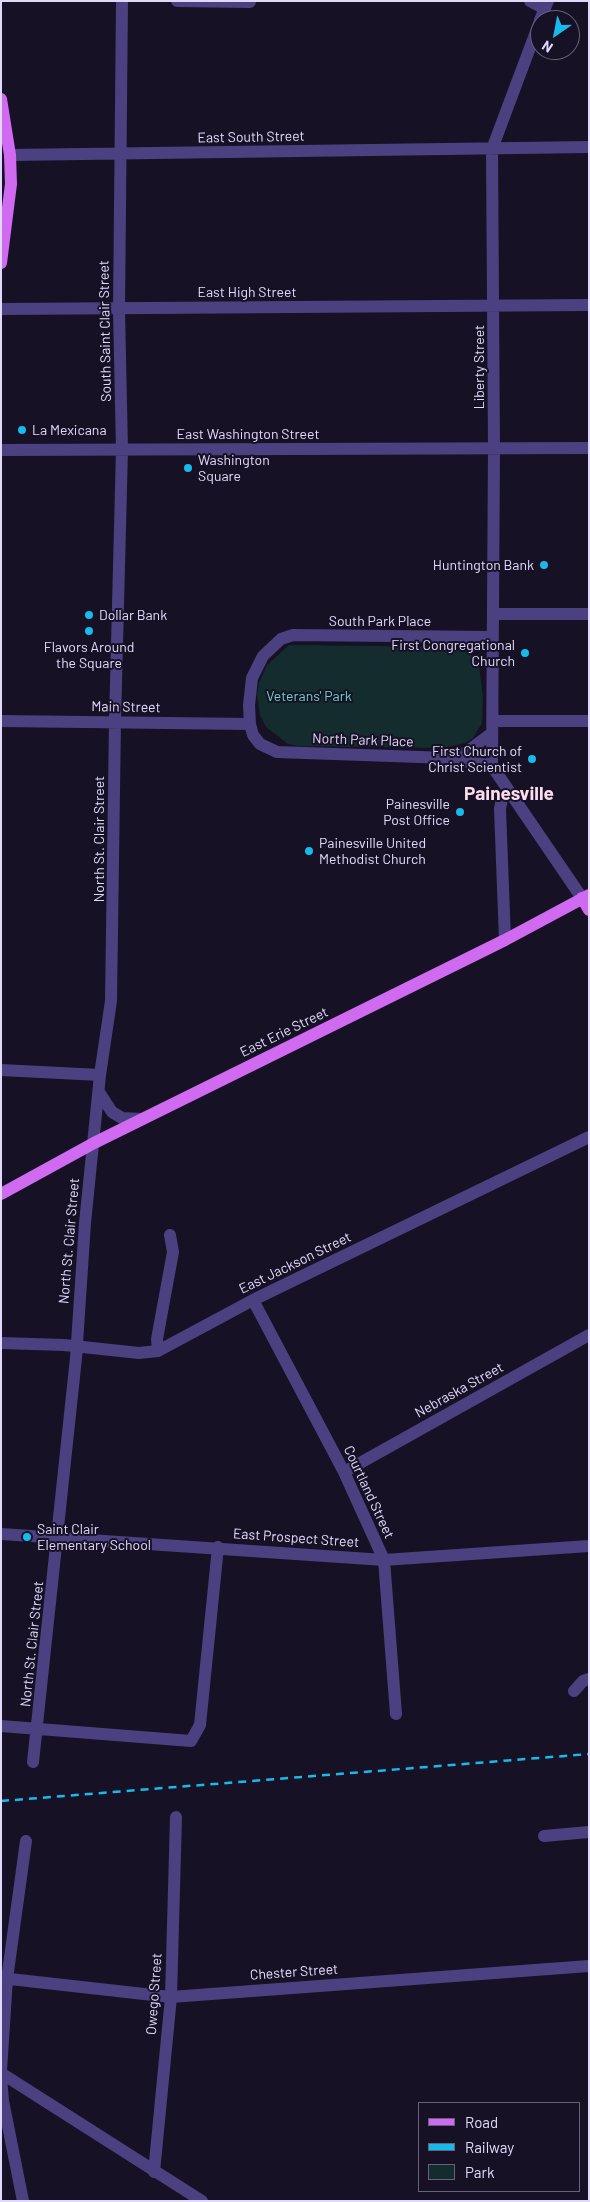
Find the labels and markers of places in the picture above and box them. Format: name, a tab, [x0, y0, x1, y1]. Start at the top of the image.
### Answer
place label: La Mexicana	[32, 422, 107, 438]
marker: La Mexicana	[16, 424, 28, 436]
place label: Washington Square	[198, 452, 270, 484]
marker: Washington Square	[182, 462, 194, 474]
place label: Huntington Bank	[433, 557, 534, 573]
marker: Huntington Bank	[538, 559, 550, 571]
place label: Dollar Bank	[99, 607, 167, 623]
marker: Dollar Bank	[83, 609, 95, 621]
marker: Flavors Around the Square	[83, 625, 95, 637]
place label: First Congregational Church	[391, 637, 515, 670]
place label: Flavors Around the Square	[44, 639, 134, 672]
marker: First Congregational Church	[519, 647, 531, 659]
place label: First Church of Christ Scientist	[428, 743, 522, 776]
marker: First Church of Christ Scientist	[526, 753, 538, 765]
place label: Painesville Post Office	[383, 796, 450, 829]
marker: Painesville Post Office	[454, 806, 466, 818]
place label: Painesville United Methodist Church	[319, 835, 426, 868]
marker: Painesville United Methodist Church	[303, 845, 315, 857]
place label: Saint Clair Elementary School	[37, 1521, 151, 1554]
marker: Saint Clair Elementary School	[21, 1531, 33, 1543]

